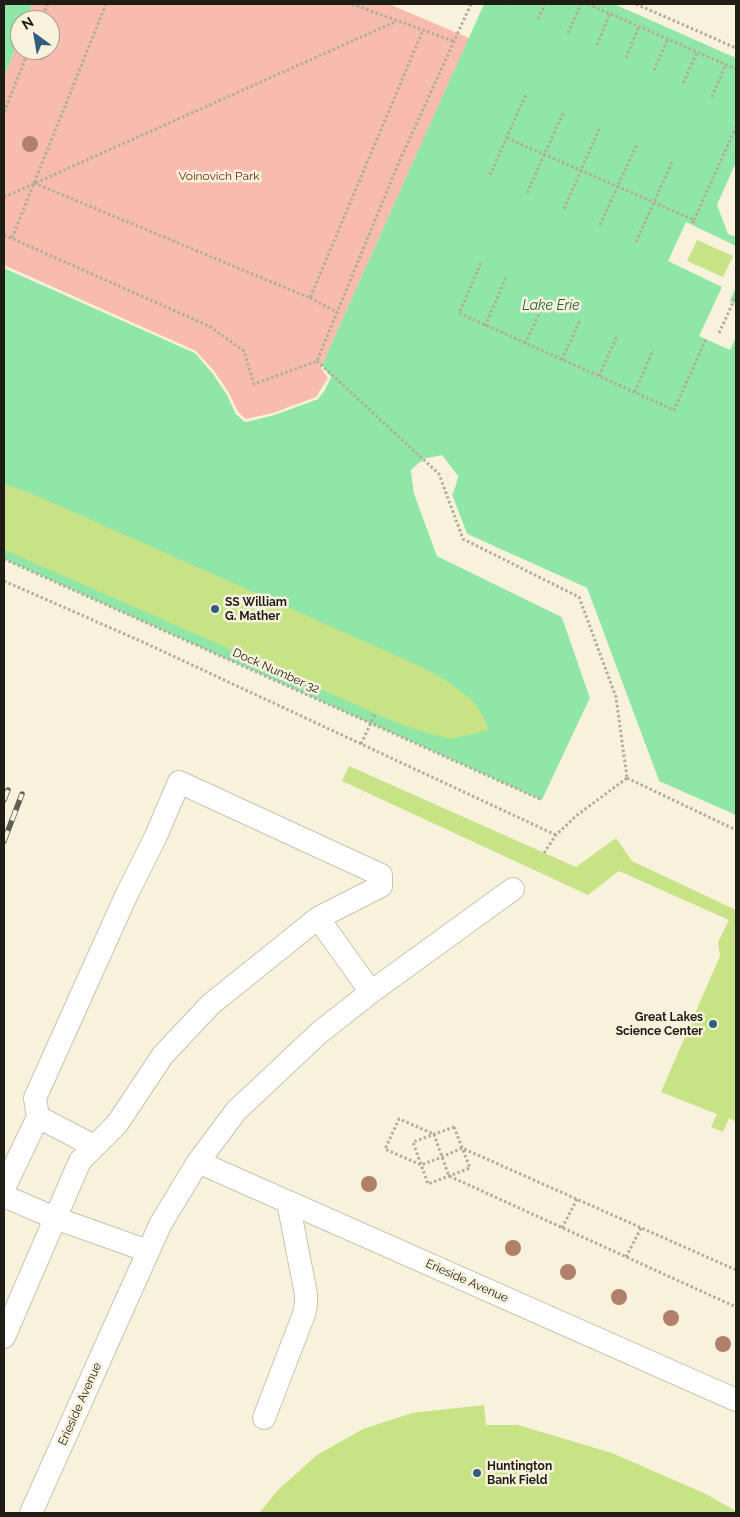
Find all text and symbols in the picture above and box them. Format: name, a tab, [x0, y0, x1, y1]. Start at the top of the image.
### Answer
north arrow	[10, 10, 60, 60]
text: N	[19, 14, 36, 33]
park label: Voinovich Park	[178, 169, 260, 183]
water label: Lake Erie	[522, 298, 580, 314]
place label: SS William G. Mather	[225, 595, 287, 623]
marker: SS William G. Mather	[209, 603, 221, 615]
street label: Dock Number 32	[230, 645, 322, 697]
place label: Great Lakes Science Center	[616, 1010, 703, 1038]
marker: Great Lakes Science Center	[707, 1018, 719, 1030]
street label: Erieside Avenue	[423, 1256, 511, 1306]
street label: Erieside Avenue	[55, 1360, 105, 1448]
place label: Huntington Bank Field	[487, 1459, 552, 1487]
marker: Huntington Bank Field	[471, 1467, 483, 1479]

